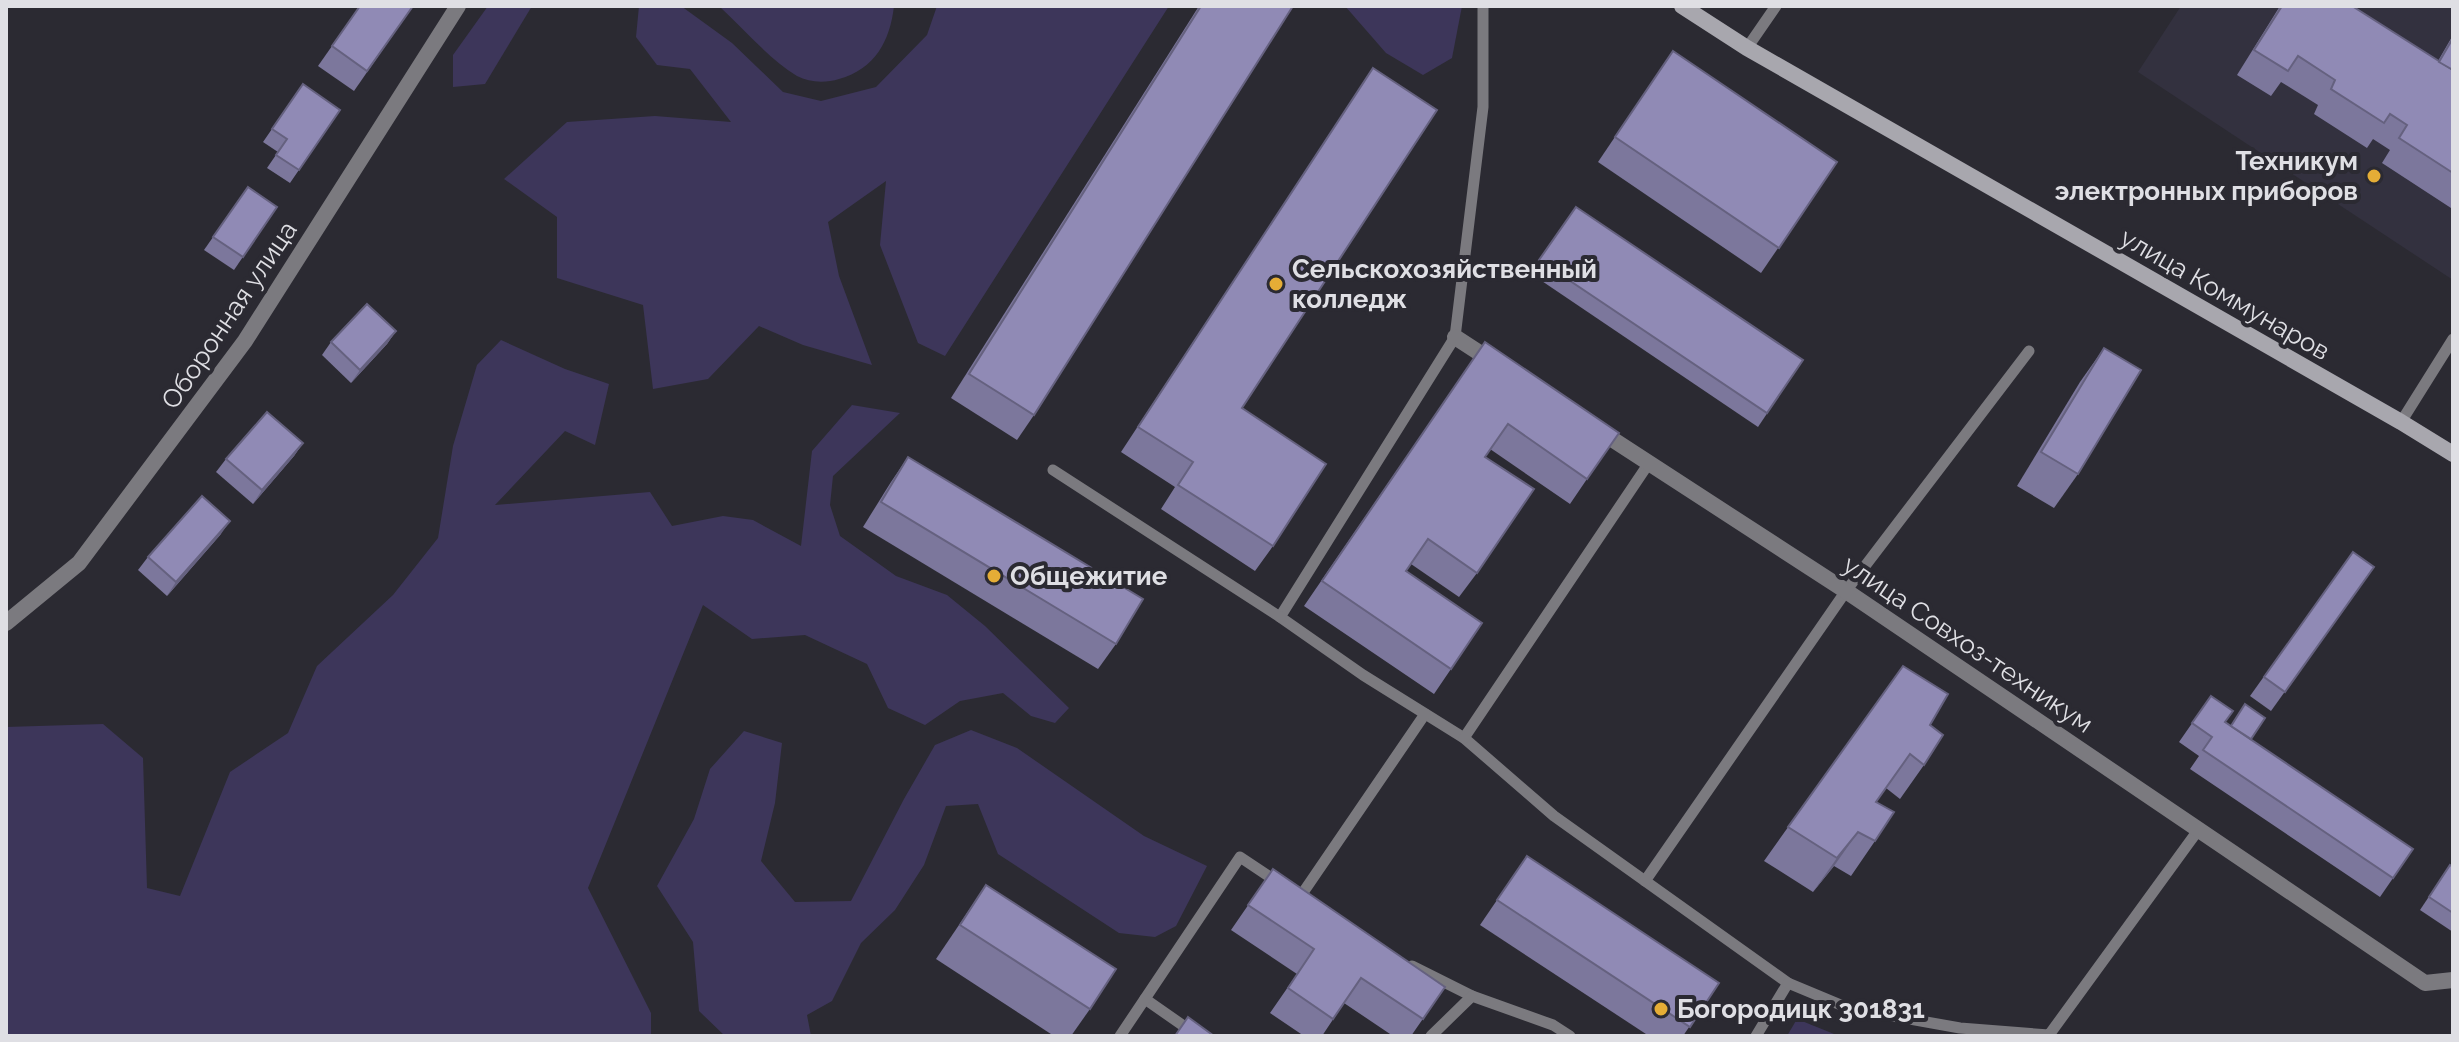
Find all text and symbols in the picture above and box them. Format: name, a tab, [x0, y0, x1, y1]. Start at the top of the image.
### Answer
place label: Техникум электронных приборов	[2054, 146, 2358, 206]
marker: Техникум электронных приборов	[2365, 167, 2383, 185]
street label: Оборонная улица	[155, 216, 303, 414]
street label: улица Коммунаров	[2115, 222, 2335, 366]
place label: Сельскохозяйственный колледж	[1292, 254, 1597, 314]
marker: Сельскохозяйственный колледж	[1267, 275, 1285, 293]
street label: улица Совхоз-техникум	[1837, 549, 2099, 739]
place label: Общежитие	[1010, 561, 1168, 591]
marker: Общежитие	[985, 567, 1003, 585]
place label: Богородицк 301831	[1677, 994, 1925, 1024]
marker: Богородицк 301831	[1652, 1000, 1670, 1018]

